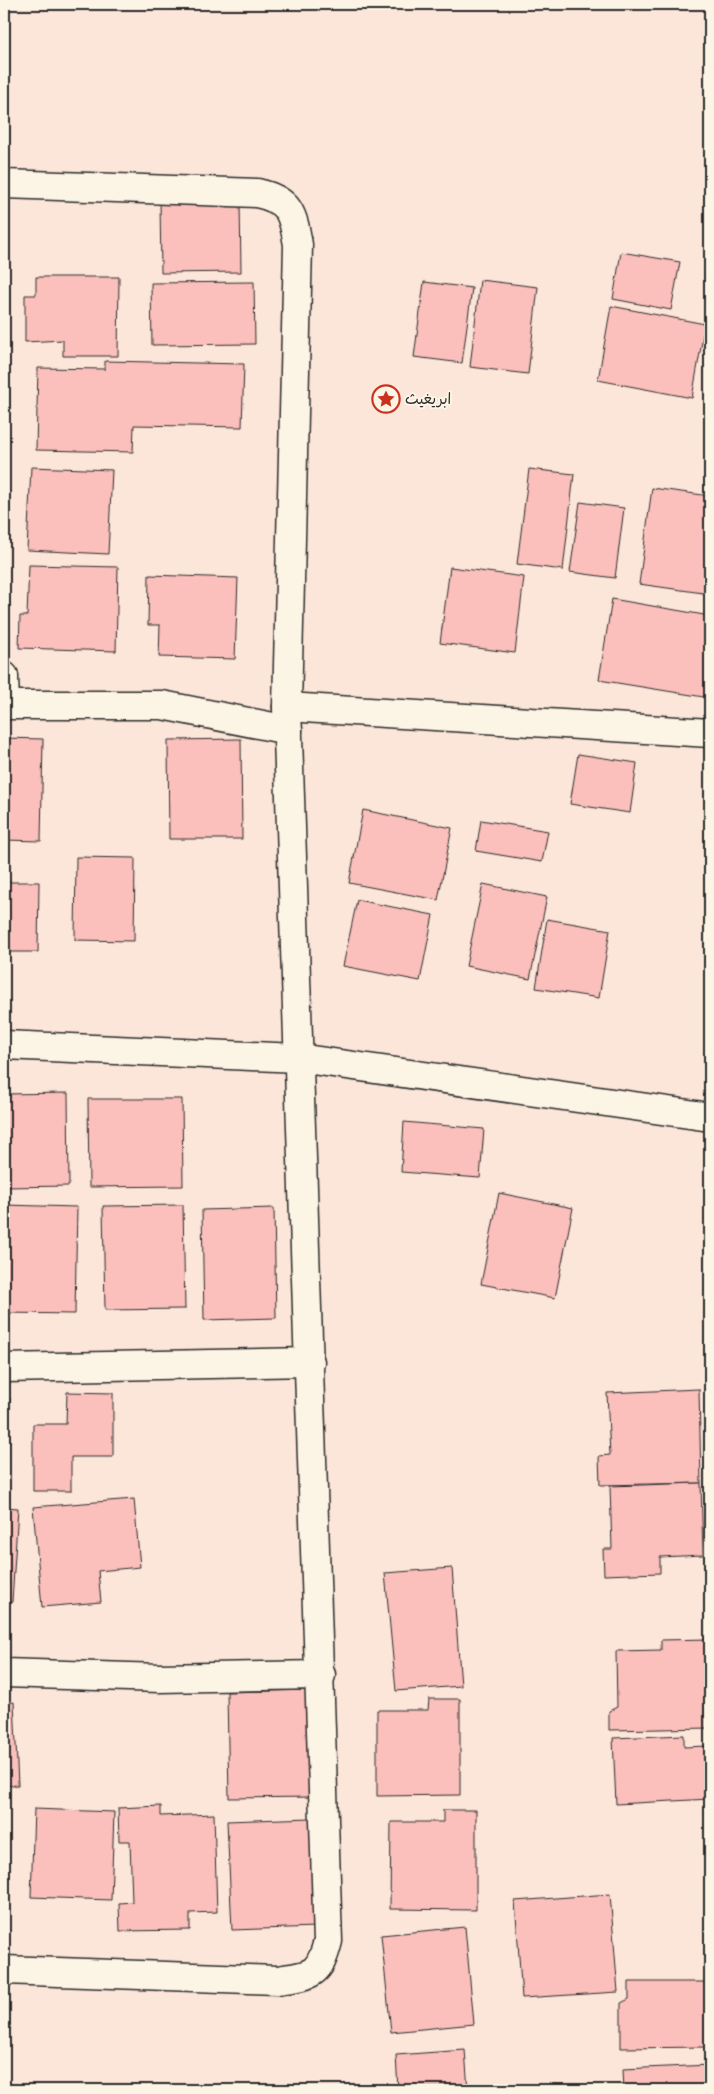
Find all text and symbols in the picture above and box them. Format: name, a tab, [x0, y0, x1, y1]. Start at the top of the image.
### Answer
place icon: ابريغيث	[371, 384, 401, 414]
place label: ابريغيث	[405, 388, 451, 409]

